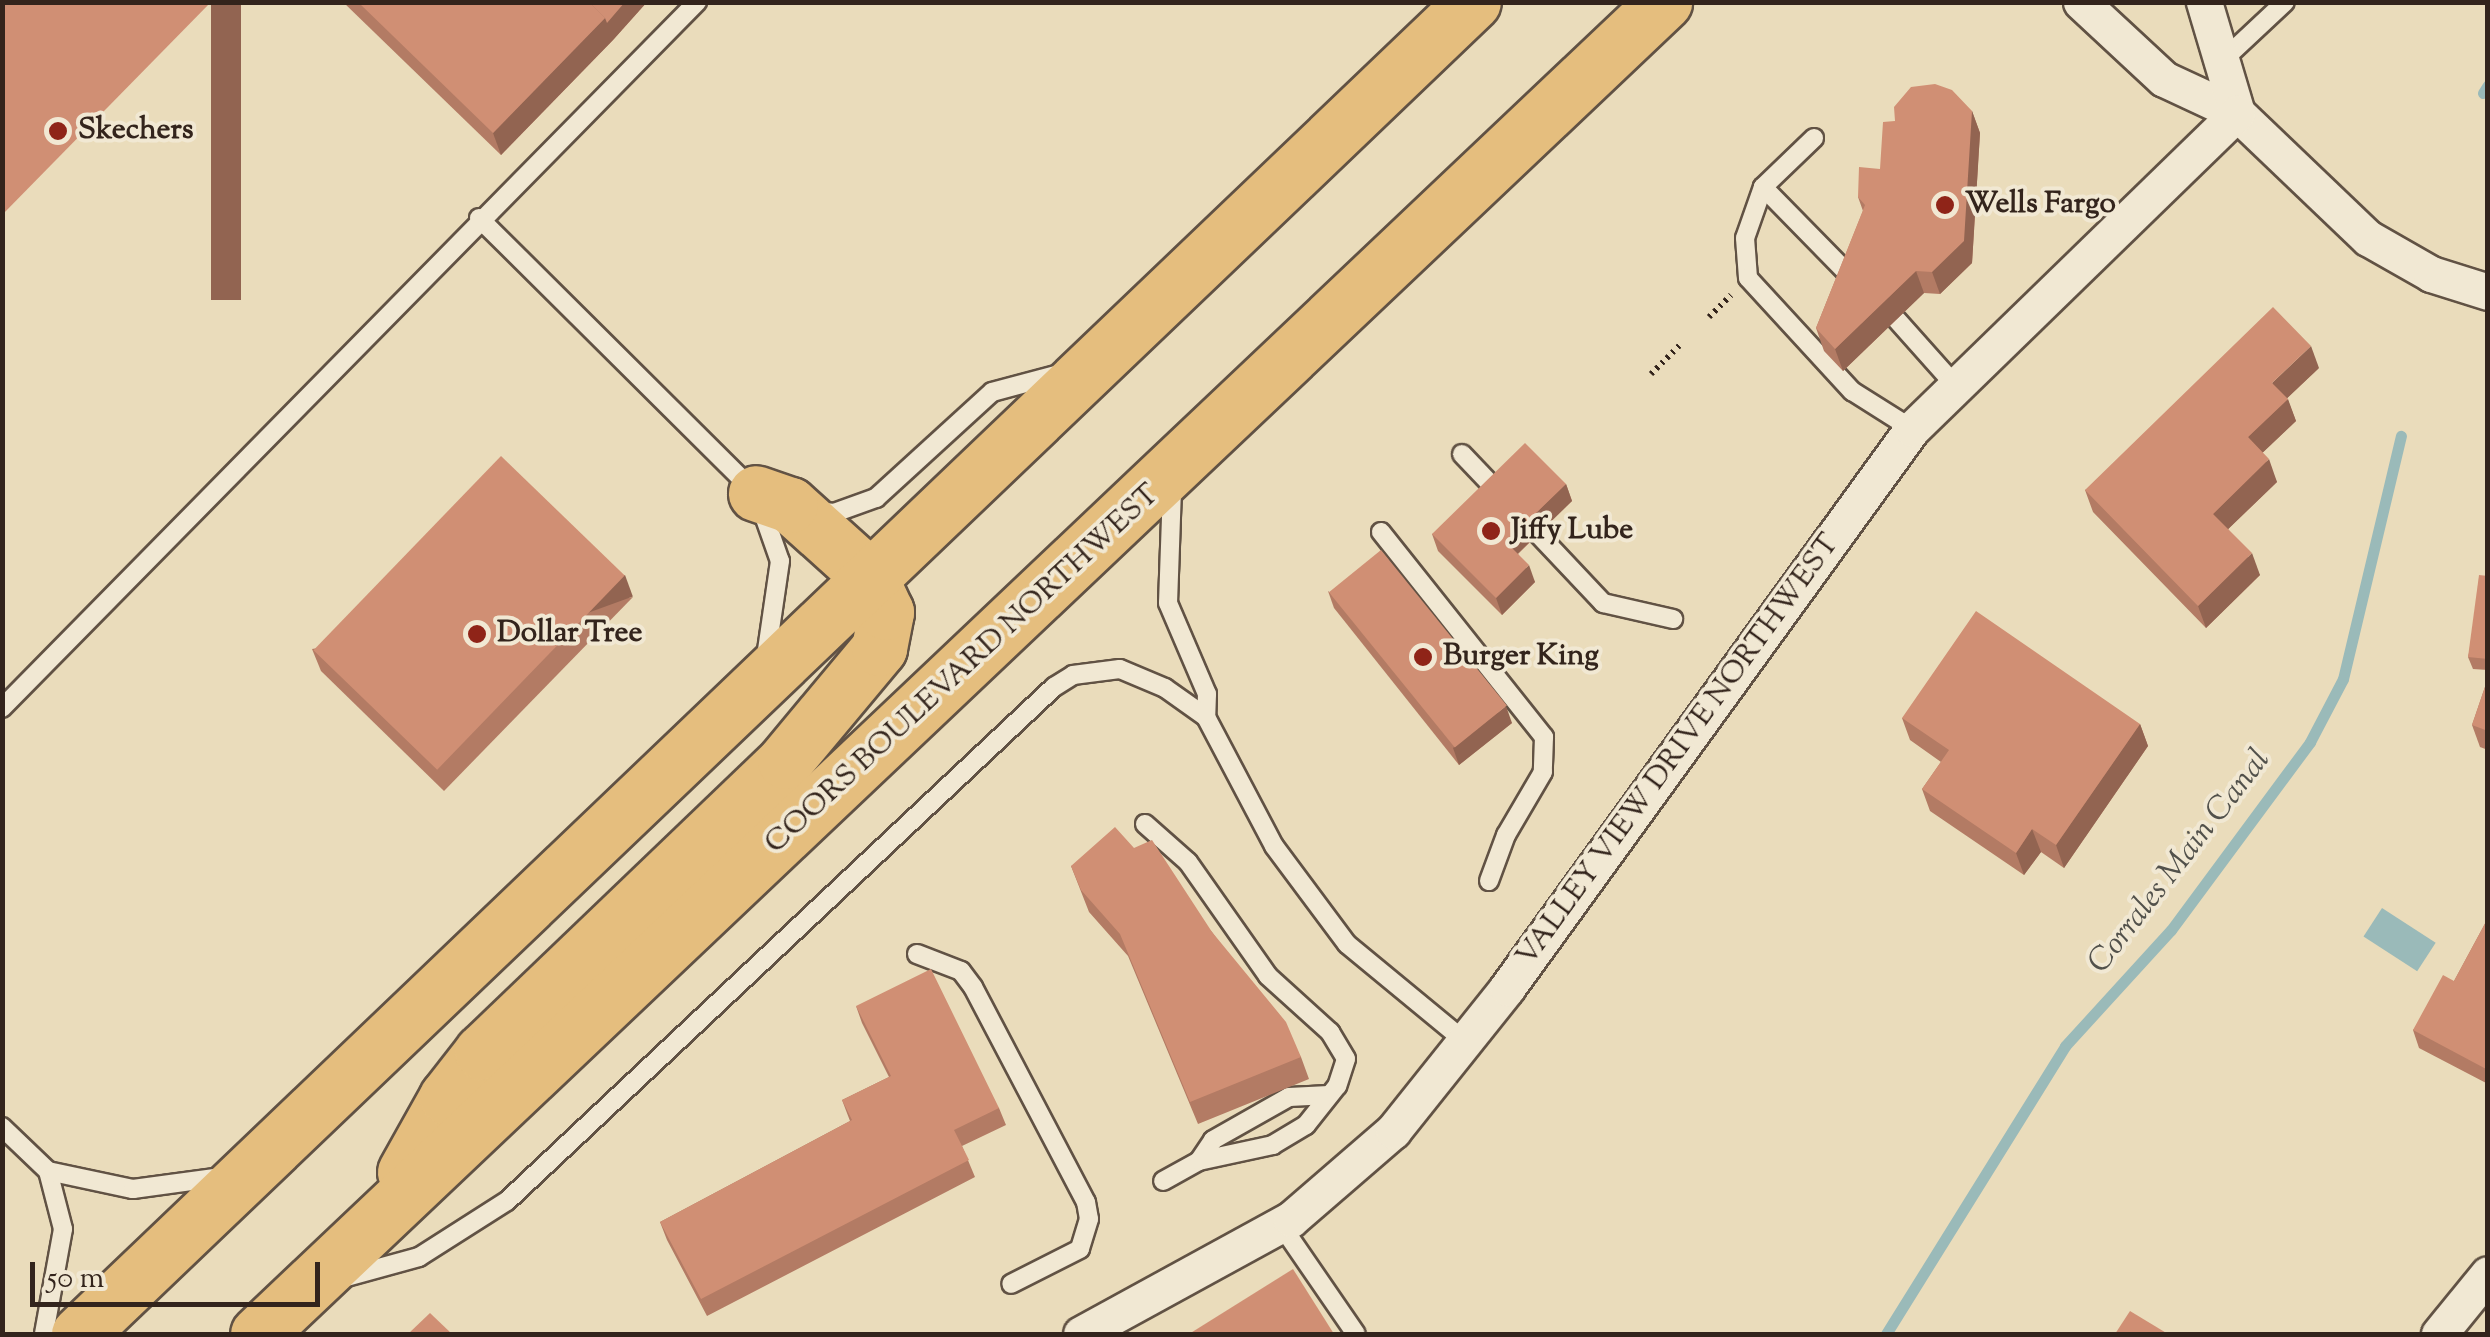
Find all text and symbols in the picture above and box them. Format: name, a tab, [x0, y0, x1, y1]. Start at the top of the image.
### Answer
place label: Skechers	[78, 113, 194, 149]
marker: Skechers	[47, 120, 69, 142]
place label: Wells Fargo	[1965, 187, 2116, 223]
marker: Wells Fargo	[1934, 194, 1956, 216]
street label: COORS BOULEVARD NORTHWEST	[759, 478, 1167, 862]
place label: Jiffy Lube	[1511, 513, 1633, 549]
marker: Jiffy Lube	[1480, 520, 1502, 542]
street label: VALLEY VIEW DRIVE NORTHWEST	[1510, 528, 1848, 974]
place label: Dollar Tree	[497, 616, 642, 652]
marker: Dollar Tree	[466, 623, 488, 645]
place label: Burger King	[1443, 639, 1599, 675]
marker: Burger King	[1412, 646, 1434, 668]
water label: Corrales Main Canal	[2081, 742, 2279, 982]
scale bar	[35, 1242, 325, 1304]
text: 50 m	[47, 1258, 104, 1301]

